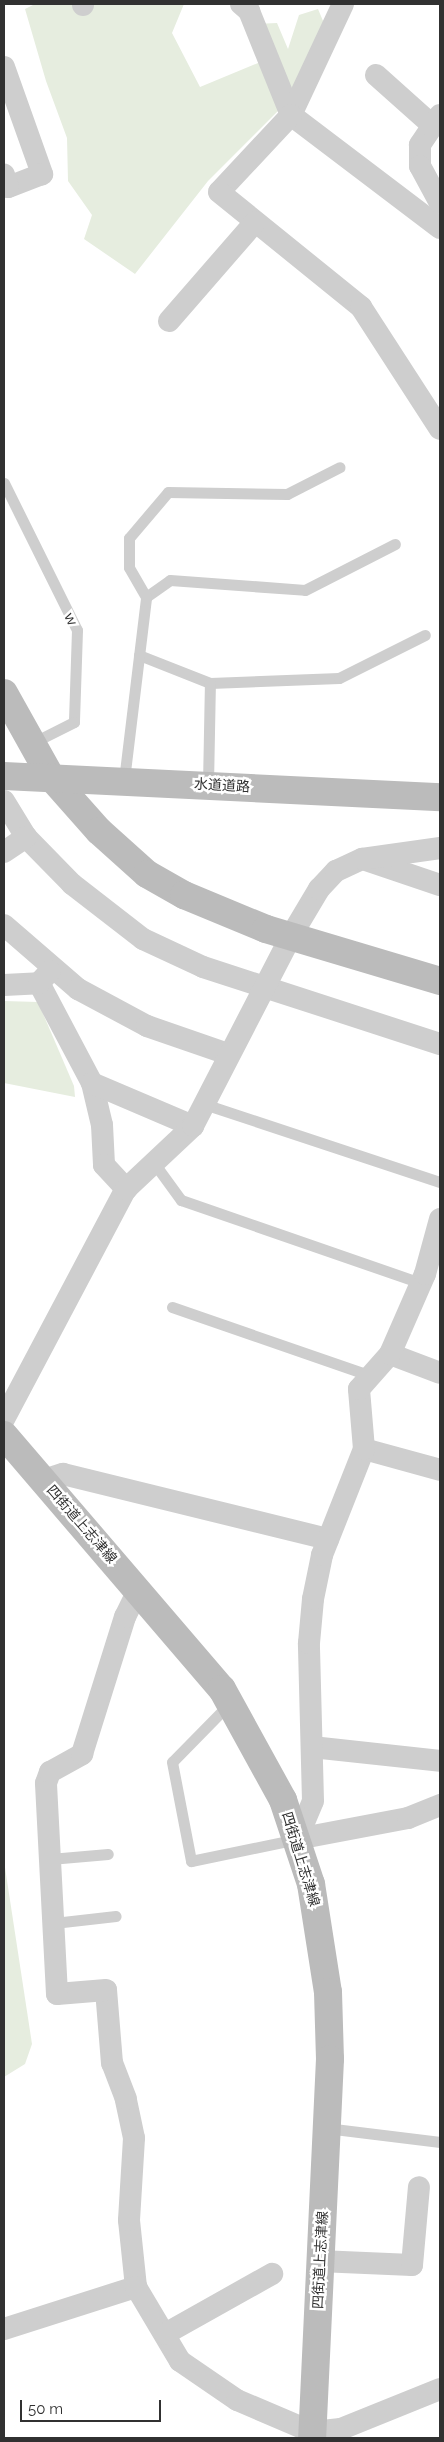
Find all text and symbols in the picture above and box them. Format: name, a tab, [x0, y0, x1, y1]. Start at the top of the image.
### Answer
street label: ｗ	[60, 609, 82, 629]
street label: 水道道路	[194, 775, 250, 795]
street label: 四街道上志津線	[44, 1482, 120, 1566]
street label: 四街道上志津線	[279, 1810, 323, 1908]
street label: 四街道上志津線	[309, 2211, 331, 2309]
scale bar	[22, 2390, 164, 2422]
text: 50 m	[28, 2400, 63, 2418]

